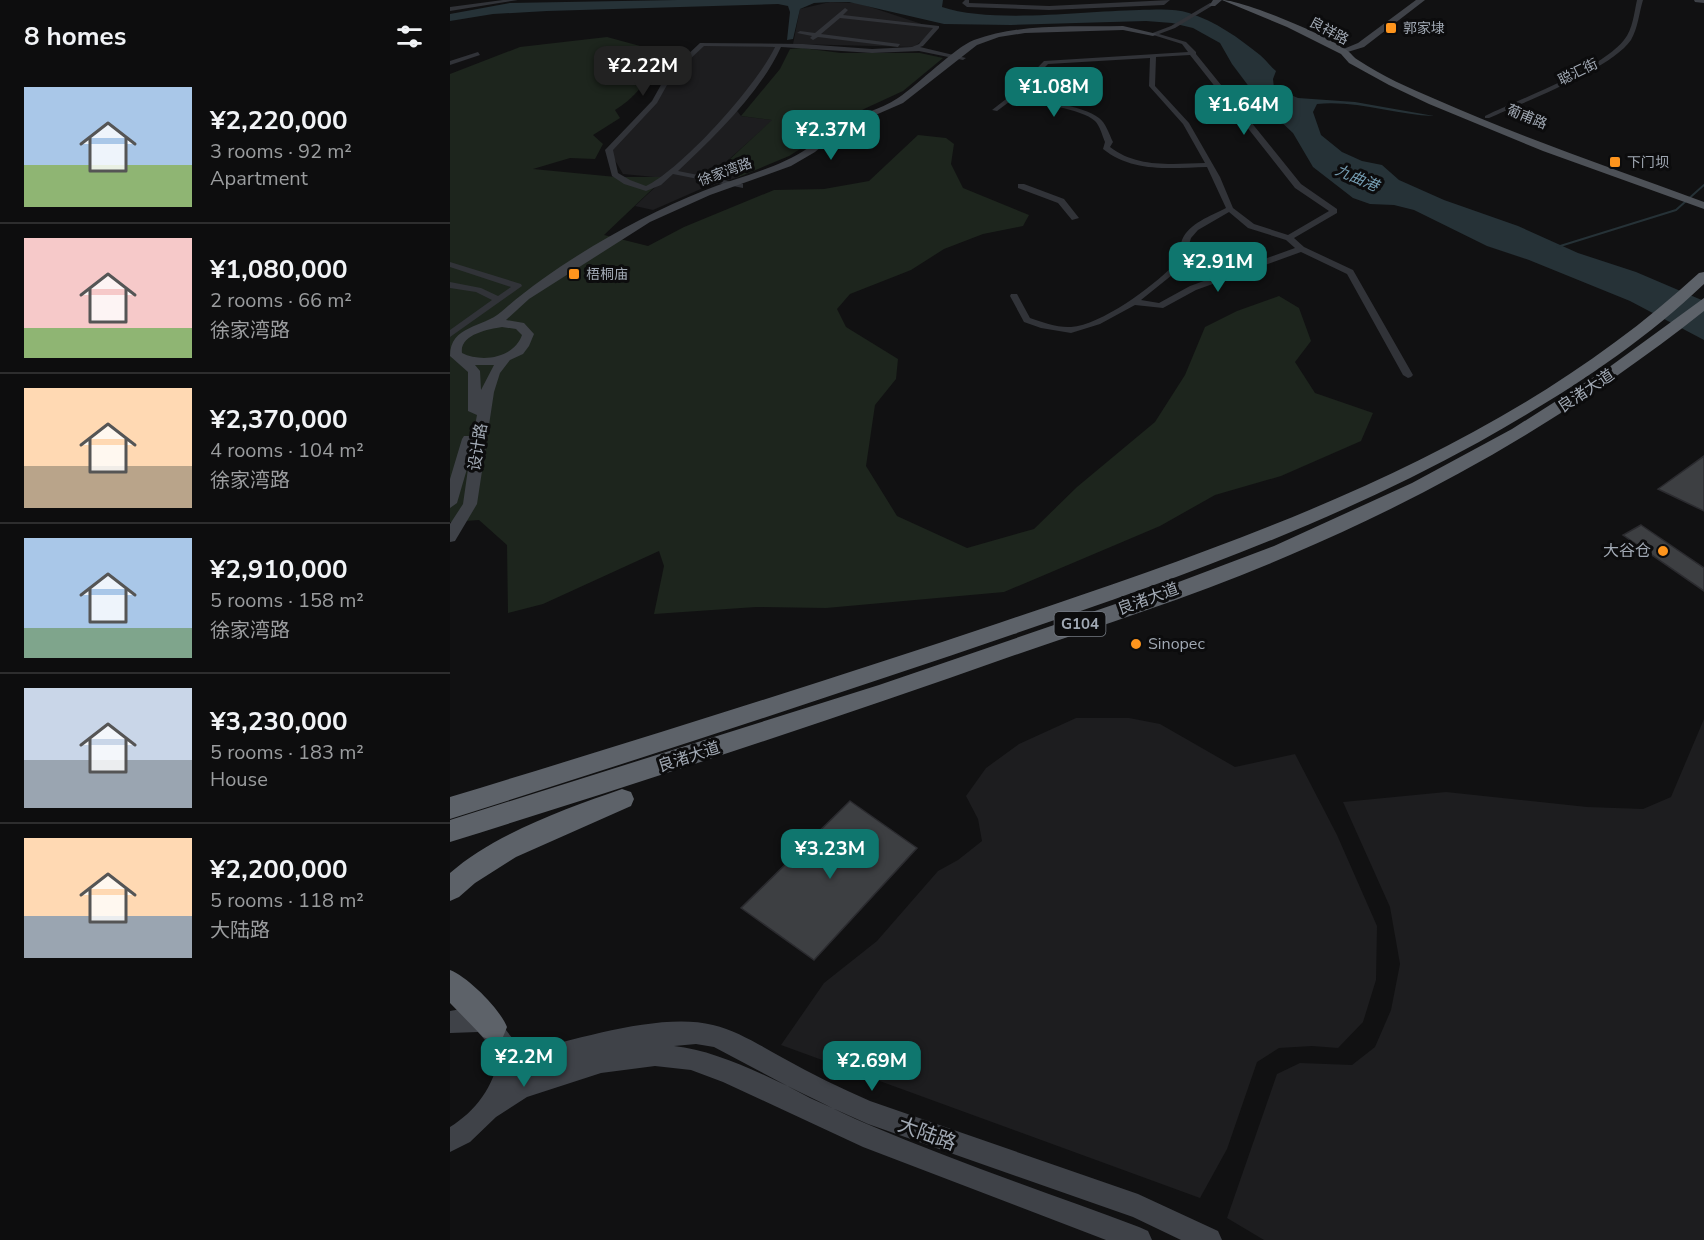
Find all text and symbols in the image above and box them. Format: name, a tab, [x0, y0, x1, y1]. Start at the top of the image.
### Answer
street label: 良祥路	[1306, 13, 1352, 49]
text: 8 homes	[24, 19, 126, 54]
place label: 郭家埭	[1403, 19, 1445, 38]
icon: filters	[393, 20, 426, 53]
marker: 郭家埭	[1384, 21, 1398, 35]
pin: ¥2.22M	[594, 46, 692, 97]
text: ¥2.22M	[608, 52, 678, 79]
street label: 聪汇街	[1555, 54, 1601, 90]
pin: ¥1.08M	[1005, 67, 1103, 118]
text: ¥1.08M	[1019, 73, 1089, 100]
pin: ¥1.64M	[1195, 85, 1293, 136]
text: ¥1.64M	[1209, 91, 1279, 118]
street label: 葡甫路	[1504, 100, 1550, 134]
text: ¥2,220,000	[210, 103, 348, 138]
pin: ¥2.37M	[782, 110, 880, 161]
icon: home	[72, 111, 144, 183]
text: ¥2.37M	[796, 116, 866, 143]
text: 3 rooms · 92 m²	[210, 138, 352, 165]
street label: 徐家湾路	[695, 153, 755, 191]
place label: 下门坝	[1627, 153, 1669, 172]
marker: 下门坝	[1608, 155, 1622, 169]
water label: 九曲港	[1332, 160, 1383, 197]
text: Apartment	[210, 165, 308, 192]
pin: ¥2.91M	[1169, 242, 1267, 293]
text: ¥2.91M	[1183, 248, 1253, 275]
text: ¥1,080,000	[210, 252, 348, 287]
icon: home	[72, 262, 144, 334]
place label: 梧桐庙	[586, 265, 628, 284]
marker: 梧桐庙	[567, 267, 581, 281]
text: 2 rooms · 66 m²	[210, 287, 352, 314]
text: 徐家湾路	[210, 317, 290, 344]
street label: 良渚大道	[1553, 364, 1619, 418]
text: ¥2,370,000	[210, 402, 348, 437]
icon: home	[72, 412, 144, 484]
street label: 设计路	[463, 422, 493, 472]
text: 4 rooms · 104 m²	[210, 437, 364, 464]
text: 徐家湾路	[210, 467, 290, 494]
place label: 大谷仓	[1603, 540, 1651, 562]
marker: 大谷仓	[1656, 544, 1670, 558]
text: ¥2,910,000	[210, 552, 348, 587]
icon: home	[72, 562, 144, 634]
street label: 良渚大道	[1114, 578, 1182, 620]
text: 5 rooms · 158 m²	[210, 587, 364, 614]
road number: G104	[1054, 612, 1106, 636]
text: 徐家湾路	[210, 617, 290, 644]
place label: Sinopec	[1148, 633, 1205, 655]
marker: Sinopec	[1129, 637, 1143, 651]
text: ¥3,230,000	[210, 704, 348, 739]
icon: home	[72, 712, 144, 784]
street label: 良渚大道	[655, 737, 723, 777]
text: 5 rooms · 183 m²	[210, 739, 364, 766]
text: House	[210, 766, 268, 793]
pin: ¥3.23M	[781, 829, 879, 880]
text: ¥3.23M	[795, 835, 865, 862]
text: ¥2,200,000	[210, 852, 348, 887]
icon: home	[72, 862, 144, 934]
text: 5 rooms · 118 m²	[210, 887, 364, 914]
text: 大陆路	[210, 917, 270, 944]
pin: ¥2.2M	[482, 1037, 566, 1088]
pin: ¥2.69M	[823, 1041, 921, 1092]
text: ¥2.2M	[495, 1043, 553, 1070]
text: ¥2.69M	[837, 1047, 907, 1074]
street label: 大陆路	[894, 1111, 960, 1157]

